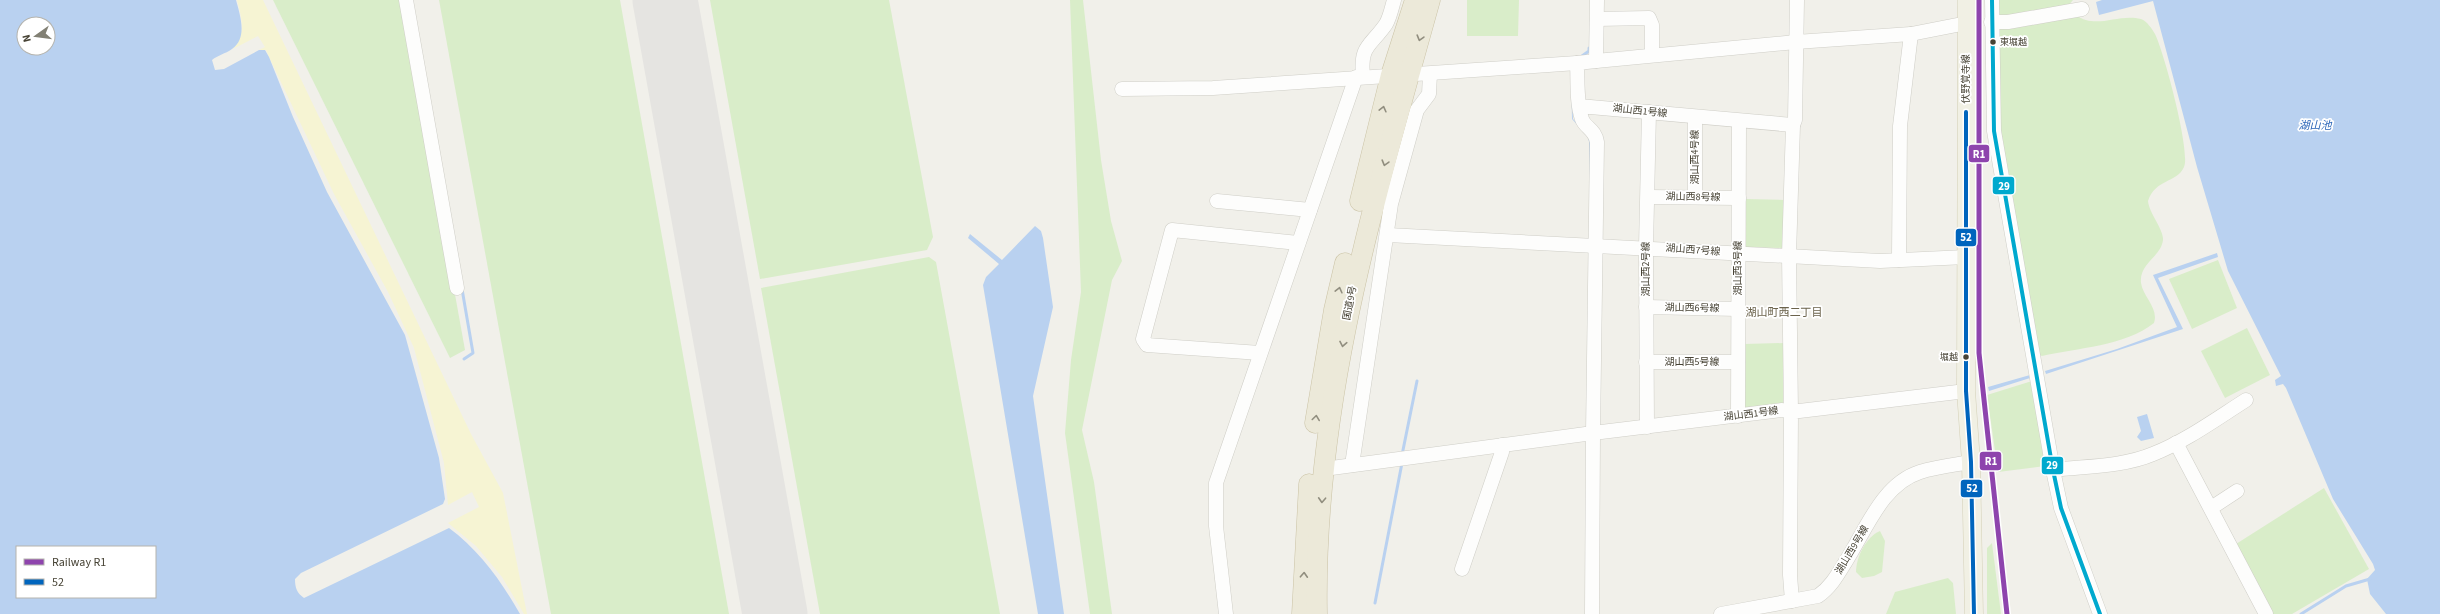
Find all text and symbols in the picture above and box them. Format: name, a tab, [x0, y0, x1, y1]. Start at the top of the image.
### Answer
north arrow	[16, 16, 56, 56]
text: N	[19, 33, 35, 44]
one-way arrow	[1416, 34, 1425, 41]
place label: 東堀越	[2000, 36, 2027, 49]
marker: 東堀越	[1988, 37, 1998, 47]
street label: 伏野覚寺線	[1959, 54, 1973, 104]
street label: 湖山西1号線	[1612, 101, 1668, 121]
one-way arrow	[1378, 106, 1387, 113]
water label: 湖山池	[2299, 118, 2332, 133]
street label: 湖山西4号線	[1688, 130, 1702, 184]
line badge: R1	[1968, 144, 1990, 163]
text: R1	[1973, 147, 1985, 162]
one-way arrow	[1381, 159, 1390, 166]
line badge: 29	[1992, 176, 2015, 195]
text: 29	[1998, 179, 2010, 194]
street label: 湖山西8号線	[1665, 190, 1721, 204]
line badge: 52	[1955, 228, 1977, 247]
text: 52	[1960, 230, 1972, 245]
street label: 湖山西7号線	[1665, 241, 1721, 259]
street label: 湖山西3号線	[1731, 241, 1745, 295]
street label: 湖山西2号線	[1639, 242, 1653, 296]
street label: 国道9号	[1340, 284, 1360, 322]
one-way arrow	[1334, 286, 1342, 293]
street label: 湖山西6号線	[1664, 301, 1720, 315]
district label: 湖山町西二丁目	[1746, 305, 1823, 320]
one-way arrow	[1339, 341, 1347, 347]
place label: 堀越	[1940, 351, 1958, 364]
marker: 堀越	[1961, 352, 1971, 362]
street label: 湖山西5号線	[1665, 355, 1719, 369]
street label: 湖山西1号線	[1723, 404, 1779, 424]
one-way arrow	[1311, 415, 1320, 421]
line badge: R1	[1979, 451, 2002, 471]
text: R1	[1985, 454, 1997, 469]
line badge: 29	[2041, 456, 2064, 475]
text: 29	[2046, 458, 2058, 473]
line badge: 52	[1960, 479, 1983, 498]
text: 52	[1966, 481, 1978, 496]
one-way arrow	[1318, 497, 1326, 503]
street label: 湖山西9号線	[1832, 523, 1872, 577]
legend	[16, 546, 156, 598]
text: Railway R1	[52, 554, 106, 571]
one-way arrow	[1299, 572, 1308, 578]
text: 52	[52, 574, 64, 591]

